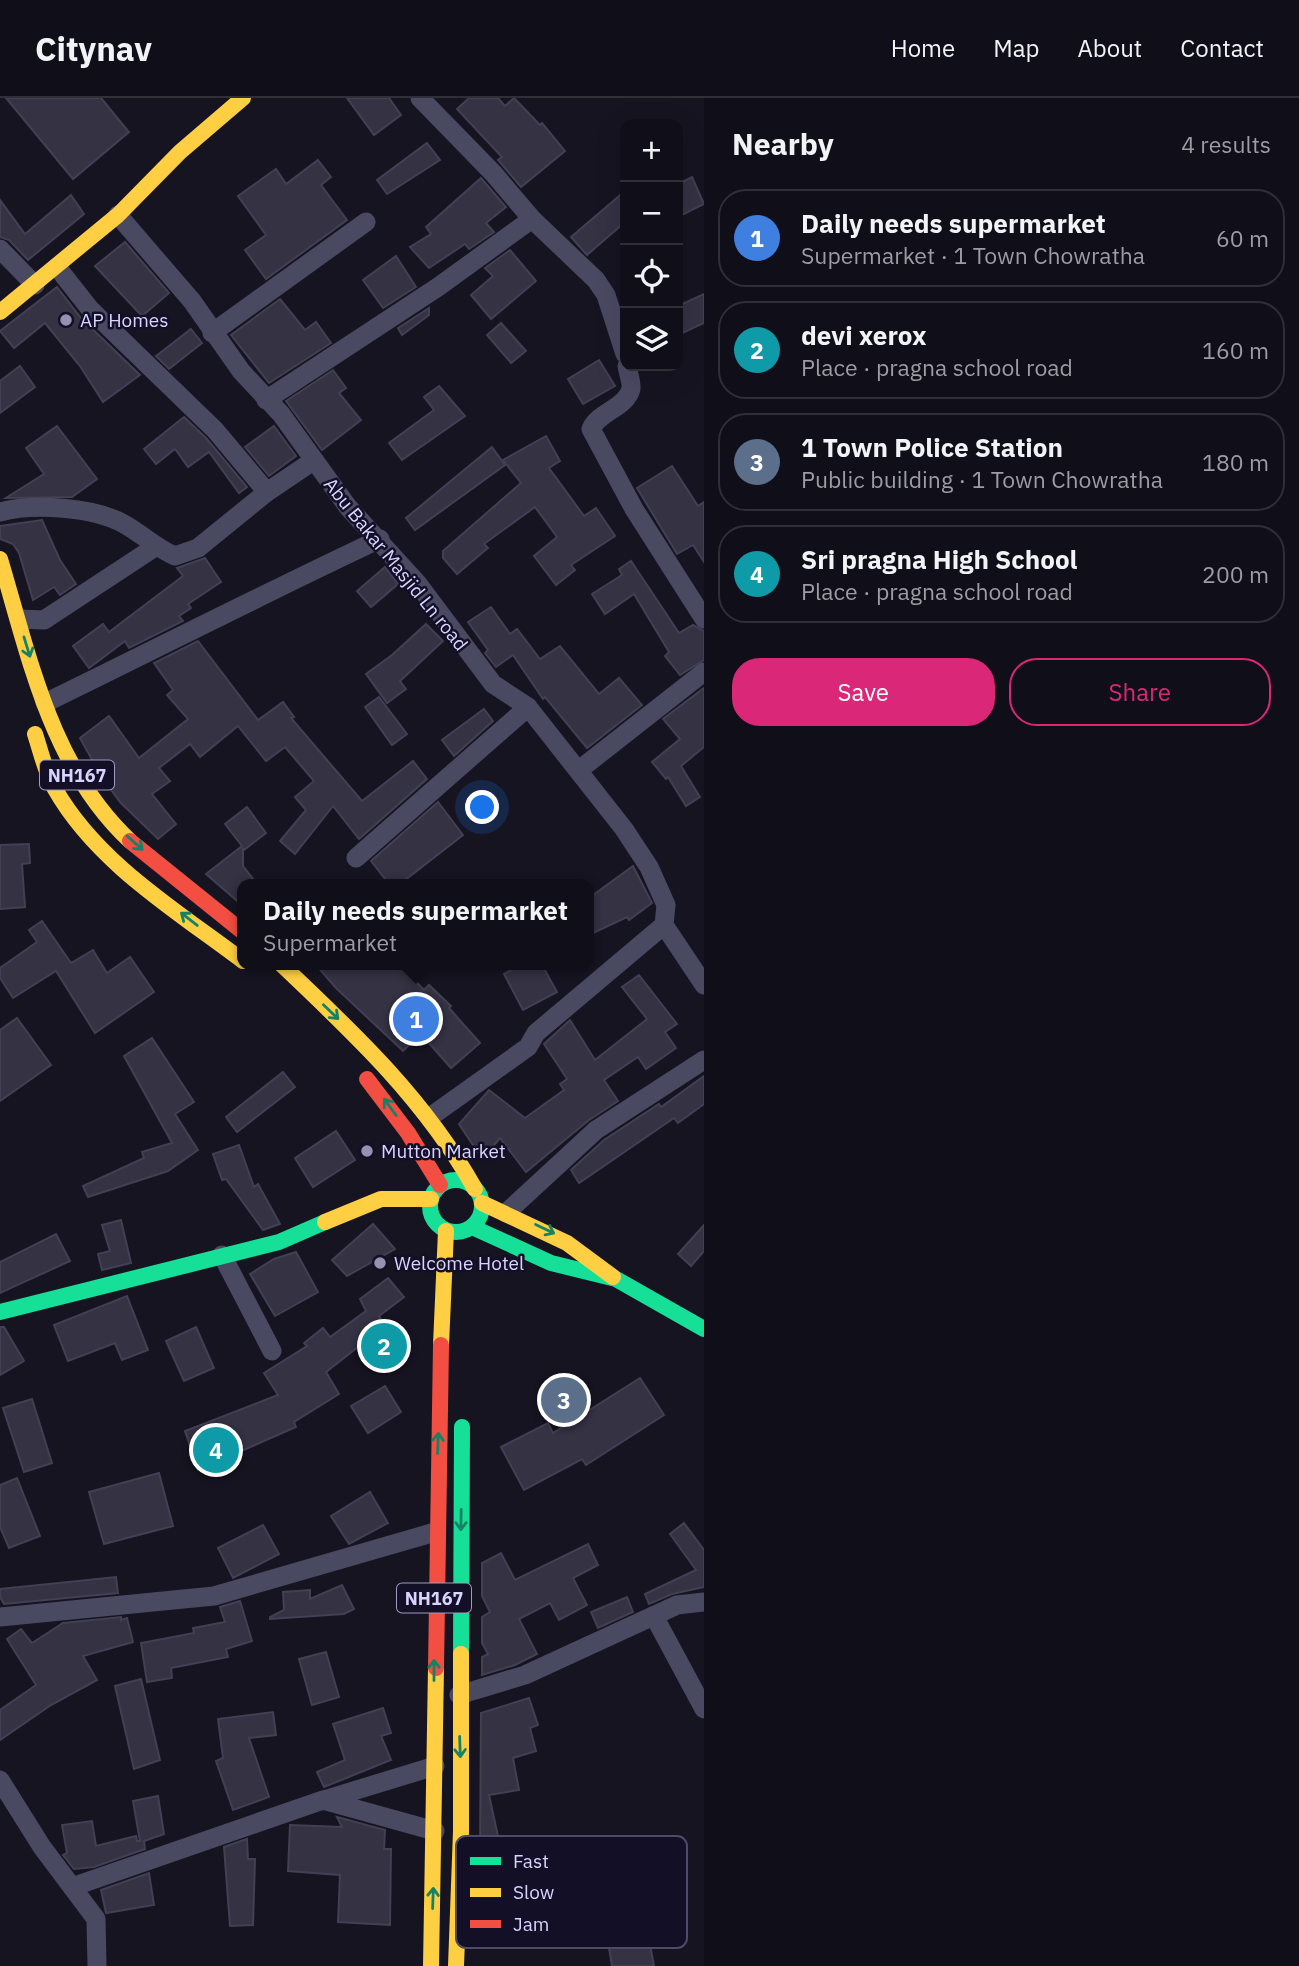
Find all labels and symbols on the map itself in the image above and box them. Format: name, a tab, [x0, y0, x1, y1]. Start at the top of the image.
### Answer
place label: AP Homes	[80, 308, 169, 332]
marker: AP Homes	[58, 312, 74, 328]
street label: Abu Bakar Masjid Ln road	[319, 473, 473, 655]
one-way arrow	[22, 636, 35, 658]
road number: NH167	[40, 760, 114, 790]
your location	[465, 790, 499, 824]
one-way arrow	[126, 835, 143, 852]
one-way arrow	[181, 911, 199, 927]
pin: 1	[393, 993, 439, 1045]
one-way arrow	[322, 1004, 340, 1020]
one-way arrow	[382, 1099, 397, 1117]
place label: Mutton Market	[381, 1139, 506, 1163]
marker: Mutton Market	[359, 1143, 375, 1159]
one-way arrow	[534, 1223, 555, 1237]
place label: Welcome Hotel	[394, 1251, 524, 1275]
marker: Welcome Hotel	[372, 1255, 388, 1271]
pin: 2	[361, 1320, 407, 1372]
pin: 3	[541, 1374, 587, 1426]
pin: 4	[193, 1424, 239, 1476]
one-way arrow	[431, 1432, 444, 1455]
one-way arrow	[454, 1508, 467, 1531]
road number: NH167	[397, 1583, 471, 1612]
one-way arrow	[427, 1659, 441, 1682]
one-way arrow	[453, 1735, 467, 1758]
legend	[456, 1836, 687, 1948]
text: Fast	[513, 1849, 549, 1873]
text: Slow	[513, 1880, 554, 1904]
one-way arrow	[426, 1887, 440, 1910]
text: Jam	[513, 1912, 549, 1936]

